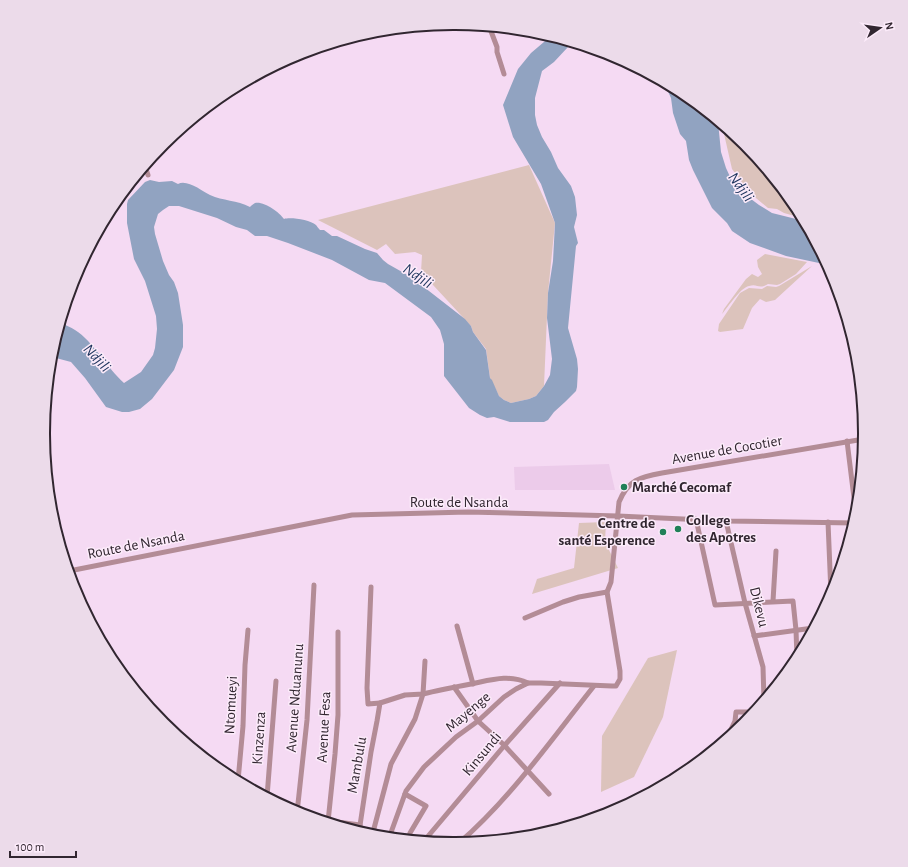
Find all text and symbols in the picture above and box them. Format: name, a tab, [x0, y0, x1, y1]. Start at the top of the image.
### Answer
north arrow	[860, 8, 900, 48]
text: N	[883, 21, 895, 31]
water label: Ndjili	[724, 169, 757, 206]
water label: Ndjili	[400, 260, 436, 293]
water label: Ndjili	[80, 341, 114, 376]
street label: Avenue de Cocotier	[671, 433, 783, 467]
place label: Marché Cecomaf	[632, 480, 732, 495]
marker: Marché Cecomaf	[619, 482, 629, 492]
street label: Route de Nsanda	[410, 495, 508, 510]
place label: College des Apotres	[686, 513, 756, 545]
place label: Centre de santé Esperence	[559, 516, 655, 548]
marker: College des Apotres	[673, 524, 683, 534]
marker: Centre de santé Esperence	[658, 527, 668, 537]
street label: Route de Nsanda	[86, 528, 186, 562]
street label: Dikevu	[747, 585, 771, 629]
street label: Avenue Nduanunu	[284, 643, 306, 753]
street label: Ntomueyi	[222, 675, 240, 735]
street label: Mayenge	[443, 689, 493, 735]
street label: Avenue Fesa	[315, 691, 333, 763]
street label: Kinzenza	[250, 711, 268, 765]
street label: Kinsundi	[460, 729, 504, 779]
street label: Mambulu	[345, 735, 369, 794]
scale bar	[10, 833, 76, 859]
text: 100 m	[16, 841, 44, 853]

